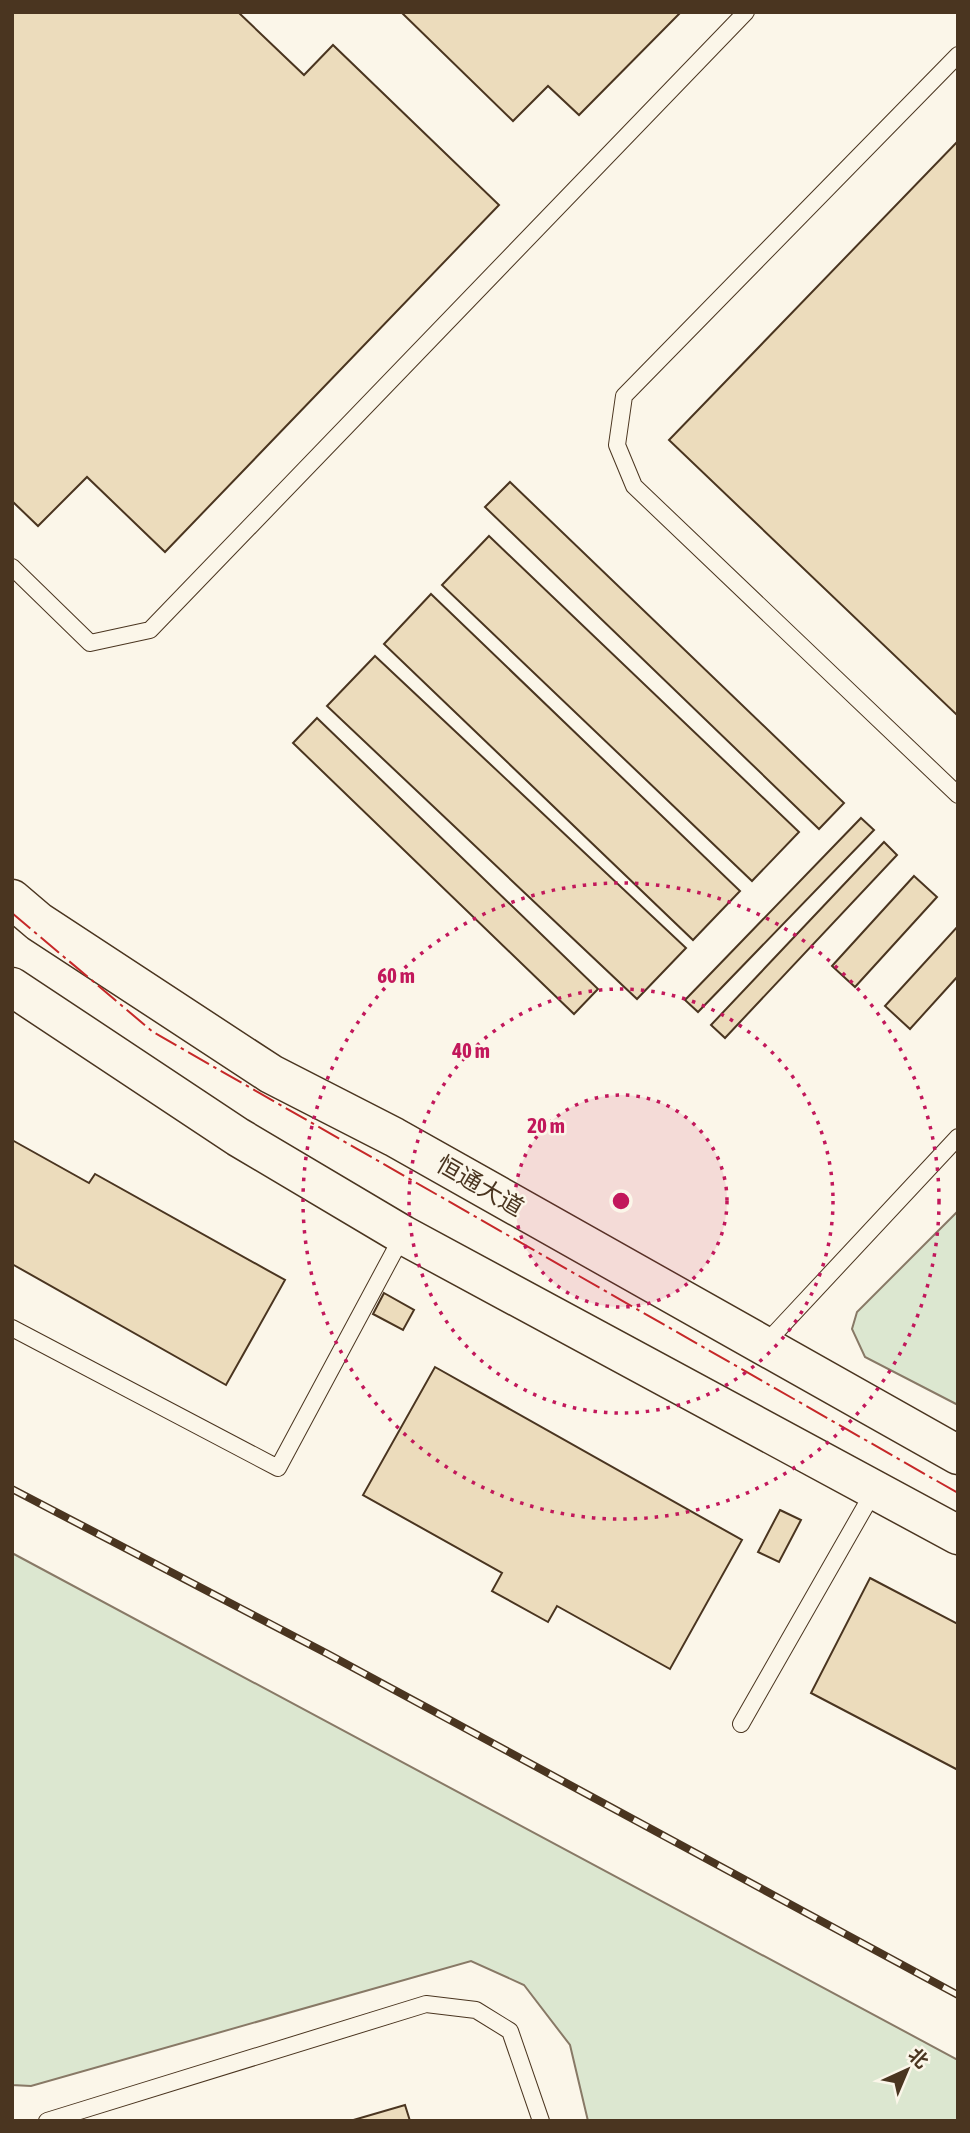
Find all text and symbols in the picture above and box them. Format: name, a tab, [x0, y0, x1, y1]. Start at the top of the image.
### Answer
text: 60 m	[377, 963, 415, 987]
text: 40 m	[451, 1038, 490, 1062]
text: 20 m	[527, 1113, 565, 1137]
street label: 恒通大道	[432, 1150, 529, 1221]
centre of rings	[609, 1189, 633, 1213]
north arrow	[872, 2035, 942, 2105]
text: 北	[904, 2043, 933, 2072]

